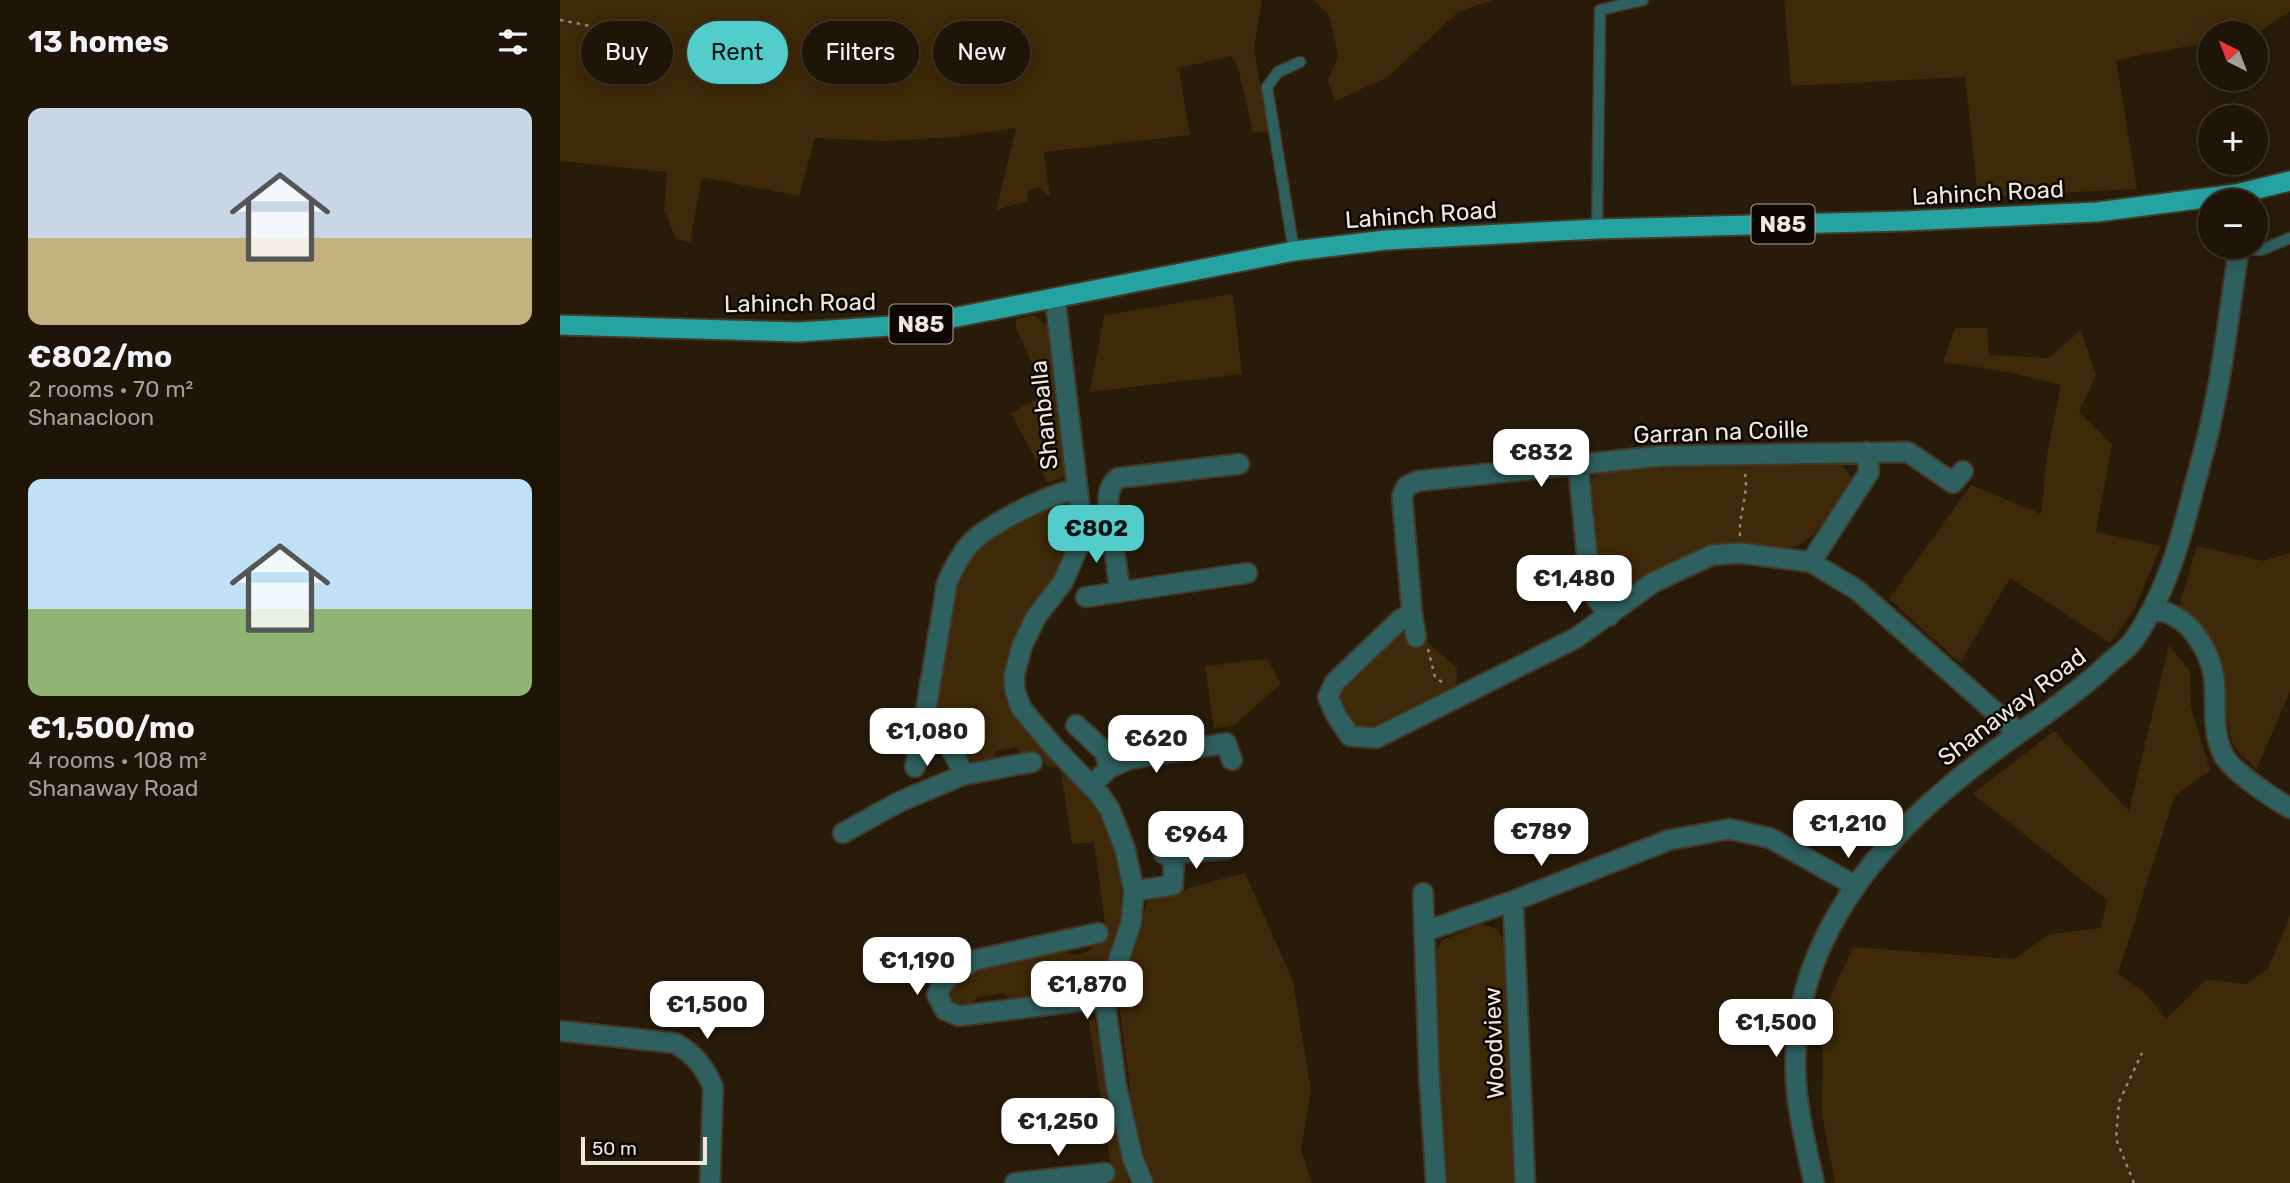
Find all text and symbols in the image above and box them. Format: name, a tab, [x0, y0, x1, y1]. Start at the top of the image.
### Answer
chip: Buy	[581, 21, 673, 84]
chip: Rent	[687, 21, 788, 84]
chip: Filters	[802, 21, 919, 84]
chip: New	[933, 21, 1030, 84]
north arrow	[2198, 21, 2268, 91]
map controls	[2198, 21, 2268, 259]
icon: filters	[494, 23, 532, 61]
text: 13 homes	[28, 24, 169, 60]
button: +	[2198, 105, 2268, 175]
icon: home	[217, 154, 343, 280]
street label: Lahinch Road	[1911, 175, 2065, 211]
button: −	[2198, 189, 2268, 259]
street label: Lahinch Road	[1344, 196, 1498, 234]
road number: N85	[1752, 204, 1814, 244]
street label: Lahinch Road	[724, 288, 876, 318]
road number: N85	[890, 304, 952, 344]
text: €802/mo	[28, 339, 172, 375]
street label: Shanballa	[1024, 359, 1064, 471]
text: 2 rooms · 70 m²	[28, 375, 193, 403]
text: Shanacloon	[28, 403, 154, 431]
street label: Garran na Coille	[1633, 415, 1809, 449]
pin: €832	[1500, 430, 1582, 489]
text: €832	[1509, 438, 1573, 466]
pin: €802	[1055, 505, 1137, 565]
text: €802	[1064, 514, 1128, 542]
icon: home	[217, 525, 343, 651]
pin: €1,480	[1517, 556, 1631, 615]
text: €1,480	[1533, 564, 1615, 592]
street label: Shanaway Road	[1933, 642, 2091, 772]
pin: €1,080	[870, 708, 984, 768]
text: €1,500/mo	[28, 710, 195, 746]
pin: €620	[1115, 716, 1197, 775]
text: €1,080	[886, 717, 968, 745]
text: €620	[1124, 724, 1188, 752]
text: 4 rooms · 108 m²	[28, 746, 207, 774]
text: Shanaway Road	[28, 774, 198, 802]
pin: €1,210	[1791, 800, 1905, 860]
pin: €789	[1500, 808, 1582, 868]
text: €1,210	[1809, 809, 1887, 837]
pin: €964	[1155, 812, 1237, 871]
text: €789	[1510, 817, 1572, 845]
text: €964	[1164, 820, 1228, 848]
pin: €1,190	[860, 937, 974, 997]
text: €1,190	[879, 946, 955, 974]
pin: €1,870	[1030, 962, 1144, 1021]
text: €1,870	[1047, 970, 1127, 998]
pin: €1,500	[650, 982, 764, 1041]
street label: Woodview	[1478, 987, 1510, 1099]
text: €1,500	[666, 990, 748, 1018]
pin: €1,500	[1719, 1000, 1833, 1059]
text: €1,500	[1735, 1008, 1817, 1036]
pin: €1,250	[1001, 1098, 1115, 1158]
text: €1,250	[1017, 1107, 1099, 1135]
scale bar	[581, 1134, 707, 1166]
text: 50 m	[592, 1137, 637, 1160]

